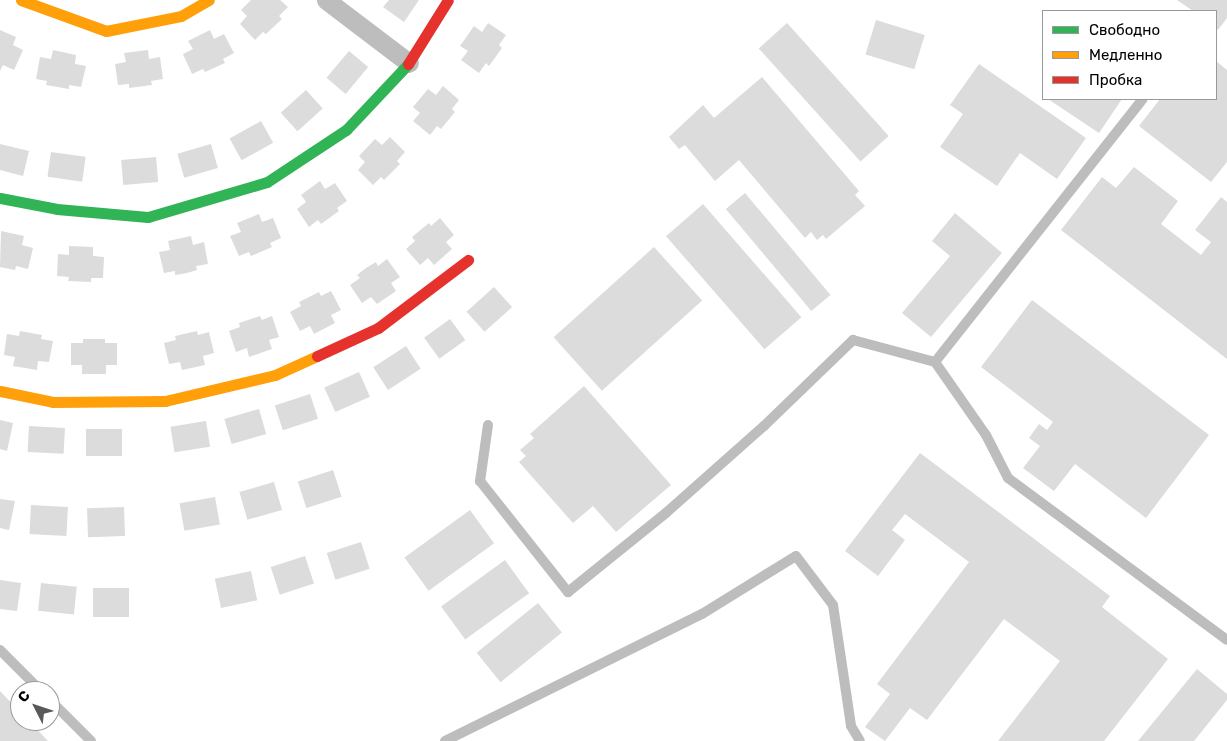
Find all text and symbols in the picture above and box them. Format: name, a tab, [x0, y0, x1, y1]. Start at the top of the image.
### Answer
legend	[1042, 10, 1217, 100]
text: Свободно	[1089, 21, 1160, 39]
text: Медленно	[1089, 46, 1162, 64]
text: Пробка	[1089, 71, 1142, 89]
north arrow	[10, 681, 60, 731]
text: С	[14, 687, 34, 706]

